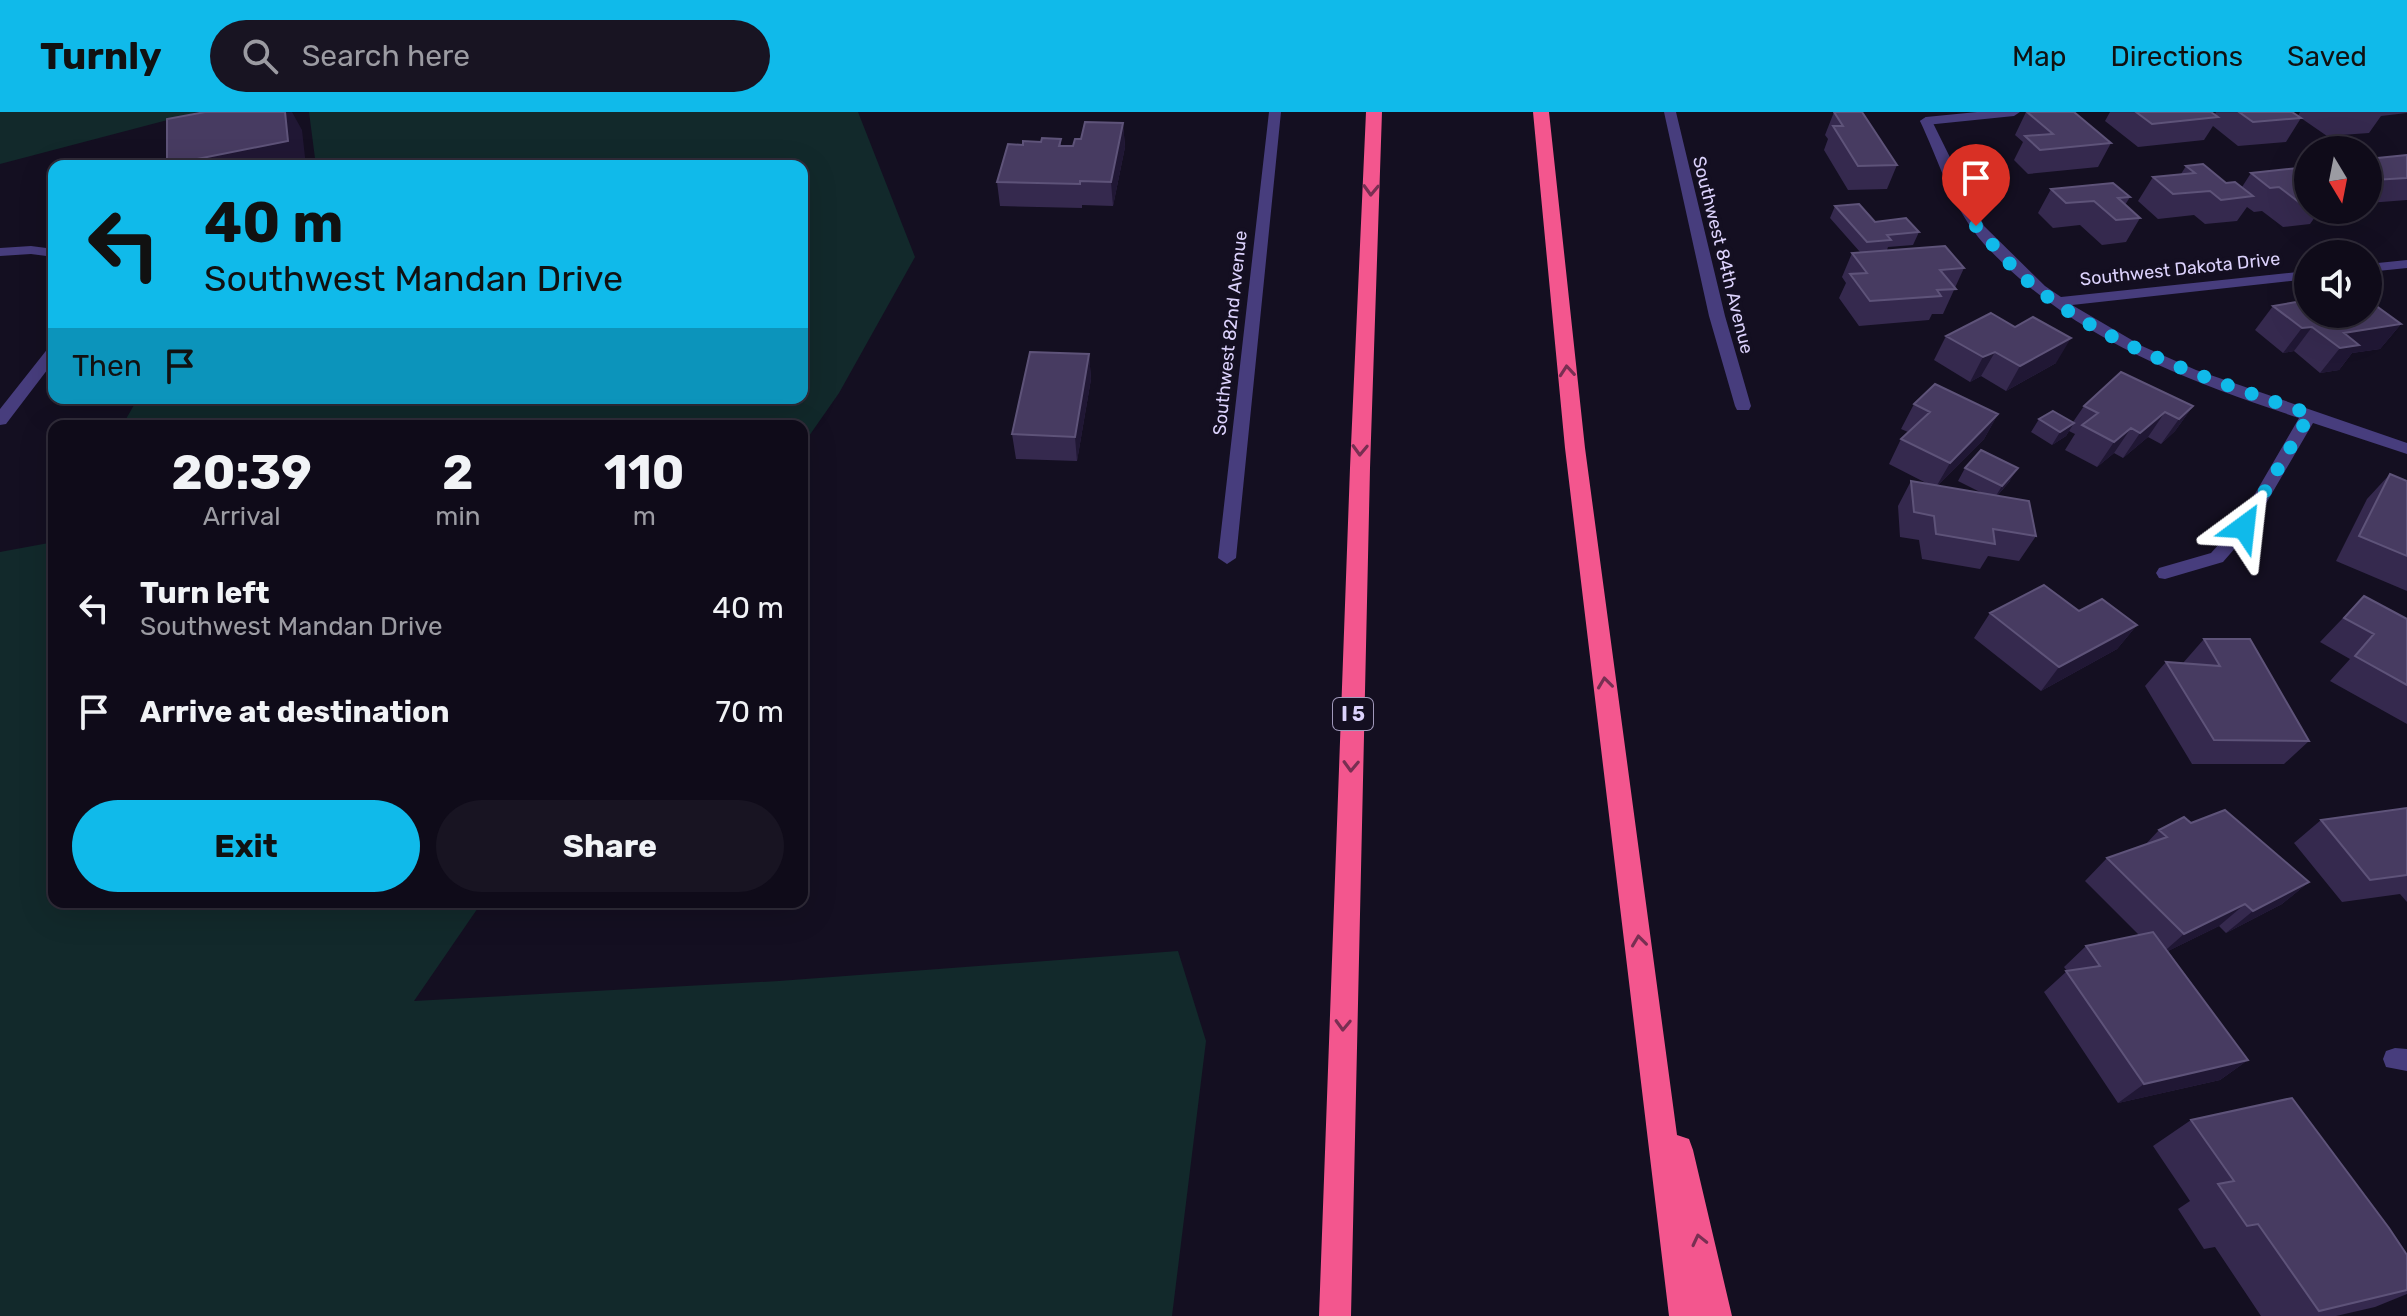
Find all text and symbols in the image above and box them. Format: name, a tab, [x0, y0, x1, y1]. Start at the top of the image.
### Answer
search box	[210, 20, 770, 92]
text: Turnly	[40, 33, 162, 79]
icon: search	[238, 34, 282, 78]
text: Search here	[302, 38, 470, 74]
text: Map	[2012, 40, 2066, 73]
text: Directions	[2110, 40, 2243, 73]
text: Saved	[2287, 40, 2367, 73]
north arrow	[2294, 136, 2382, 224]
map controls	[2294, 136, 2382, 328]
pin	[1942, 144, 2010, 226]
street label: Southwest 84th Avenue	[1688, 154, 1758, 356]
icon: arrive	[1954, 156, 1998, 200]
one-way arrow	[1362, 184, 1379, 197]
text: 40 m	[204, 190, 344, 256]
icon: left	[72, 192, 176, 296]
street label: Southwest 82nd Avenue	[1208, 230, 1252, 436]
button: sound	[2294, 240, 2382, 328]
street label: Southwest Dakota Drive	[2079, 248, 2281, 290]
text: Southwest Mandan Drive	[204, 257, 623, 300]
icon: arrive	[158, 344, 202, 388]
text: Then	[72, 348, 142, 384]
one-way arrow	[1559, 364, 1576, 377]
text: 20:39	[172, 444, 312, 501]
text: 2	[442, 444, 474, 501]
text: 110	[604, 444, 684, 501]
one-way arrow	[1352, 444, 1369, 457]
position arrow	[2202, 485, 2286, 569]
text: Arrival	[203, 501, 281, 532]
text: min	[435, 501, 481, 532]
text: m	[633, 501, 656, 532]
text: Turn left	[140, 575, 270, 611]
icon: left	[72, 586, 116, 630]
text: 40 m	[712, 590, 784, 626]
text: Southwest Mandan Drive	[140, 611, 443, 642]
one-way arrow	[1597, 676, 1614, 689]
icon: arrive	[72, 690, 116, 734]
text: Arrive at destination	[140, 694, 450, 730]
text: 70 m	[716, 694, 784, 730]
road number: I 5	[1333, 698, 1373, 730]
one-way arrow	[1342, 760, 1360, 773]
button: Exit	[72, 800, 420, 892]
button: Share	[436, 800, 784, 892]
one-way arrow	[1631, 934, 1648, 948]
one-way arrow	[1335, 1019, 1352, 1032]
one-way arrow	[1691, 1234, 1708, 1247]

